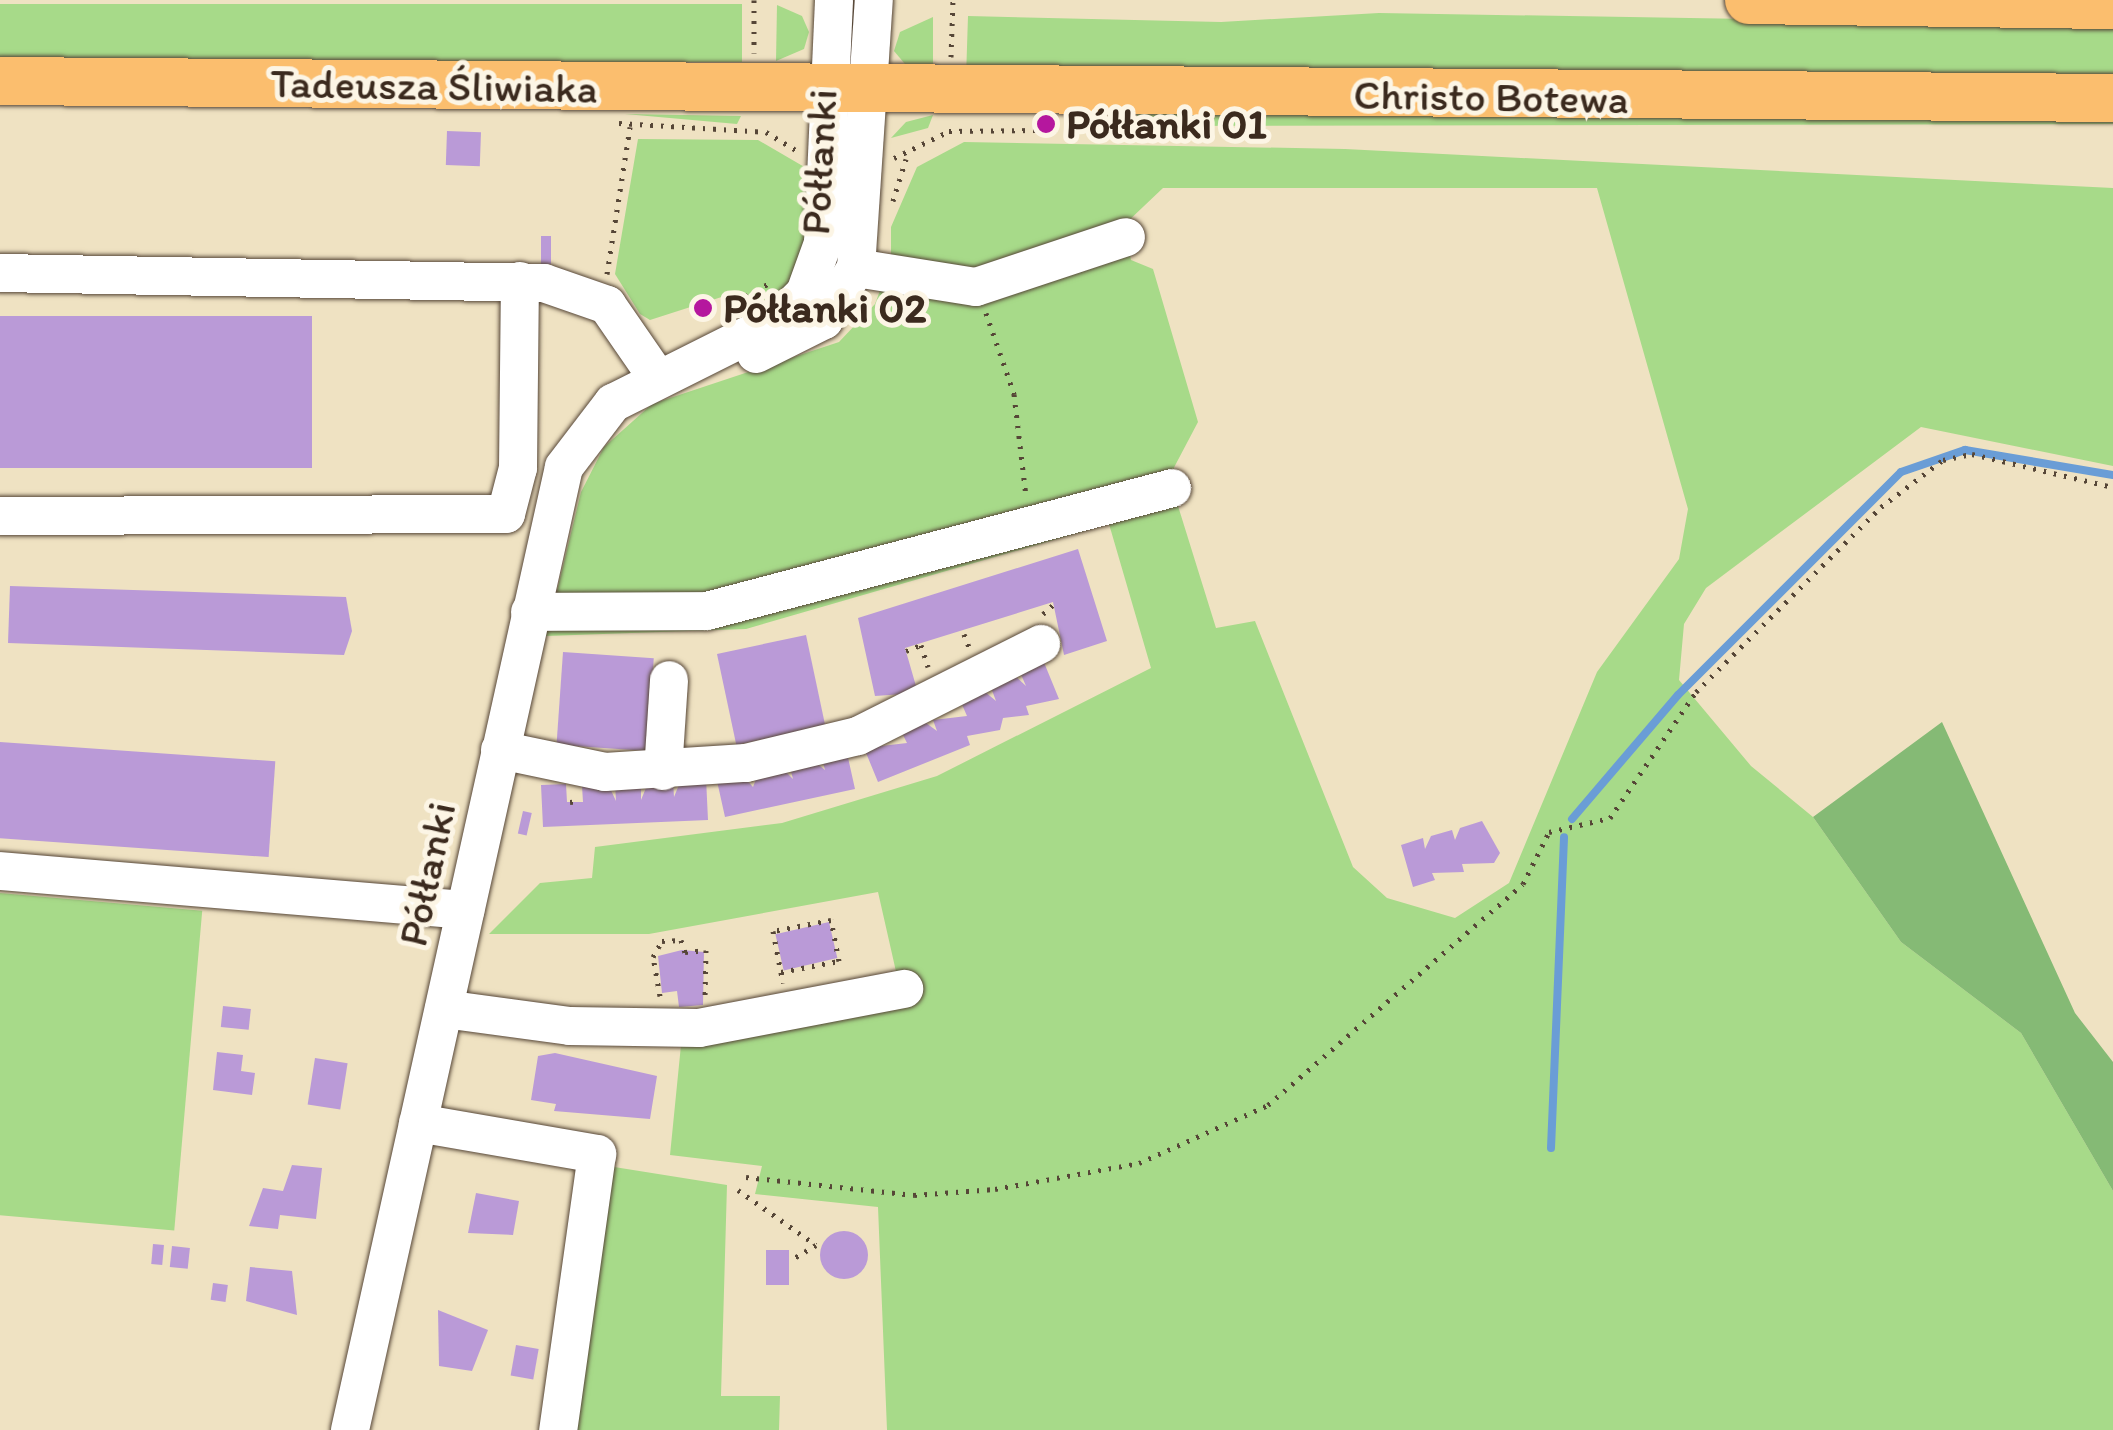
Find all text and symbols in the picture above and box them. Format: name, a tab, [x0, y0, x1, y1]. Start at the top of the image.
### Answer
street label: Tadeusza Śliwiaka	[269, 58, 599, 114]
street label: Christo Botewa	[1352, 69, 1630, 125]
street label: Półłanki	[790, 88, 848, 236]
place label: Półłanki 01	[1066, 99, 1267, 149]
marker: Półłanki 01	[1035, 113, 1057, 135]
place label: Półłanki 02	[723, 283, 926, 333]
marker: Półłanki 02	[692, 297, 714, 319]
street label: Półłanki	[387, 797, 467, 951]

